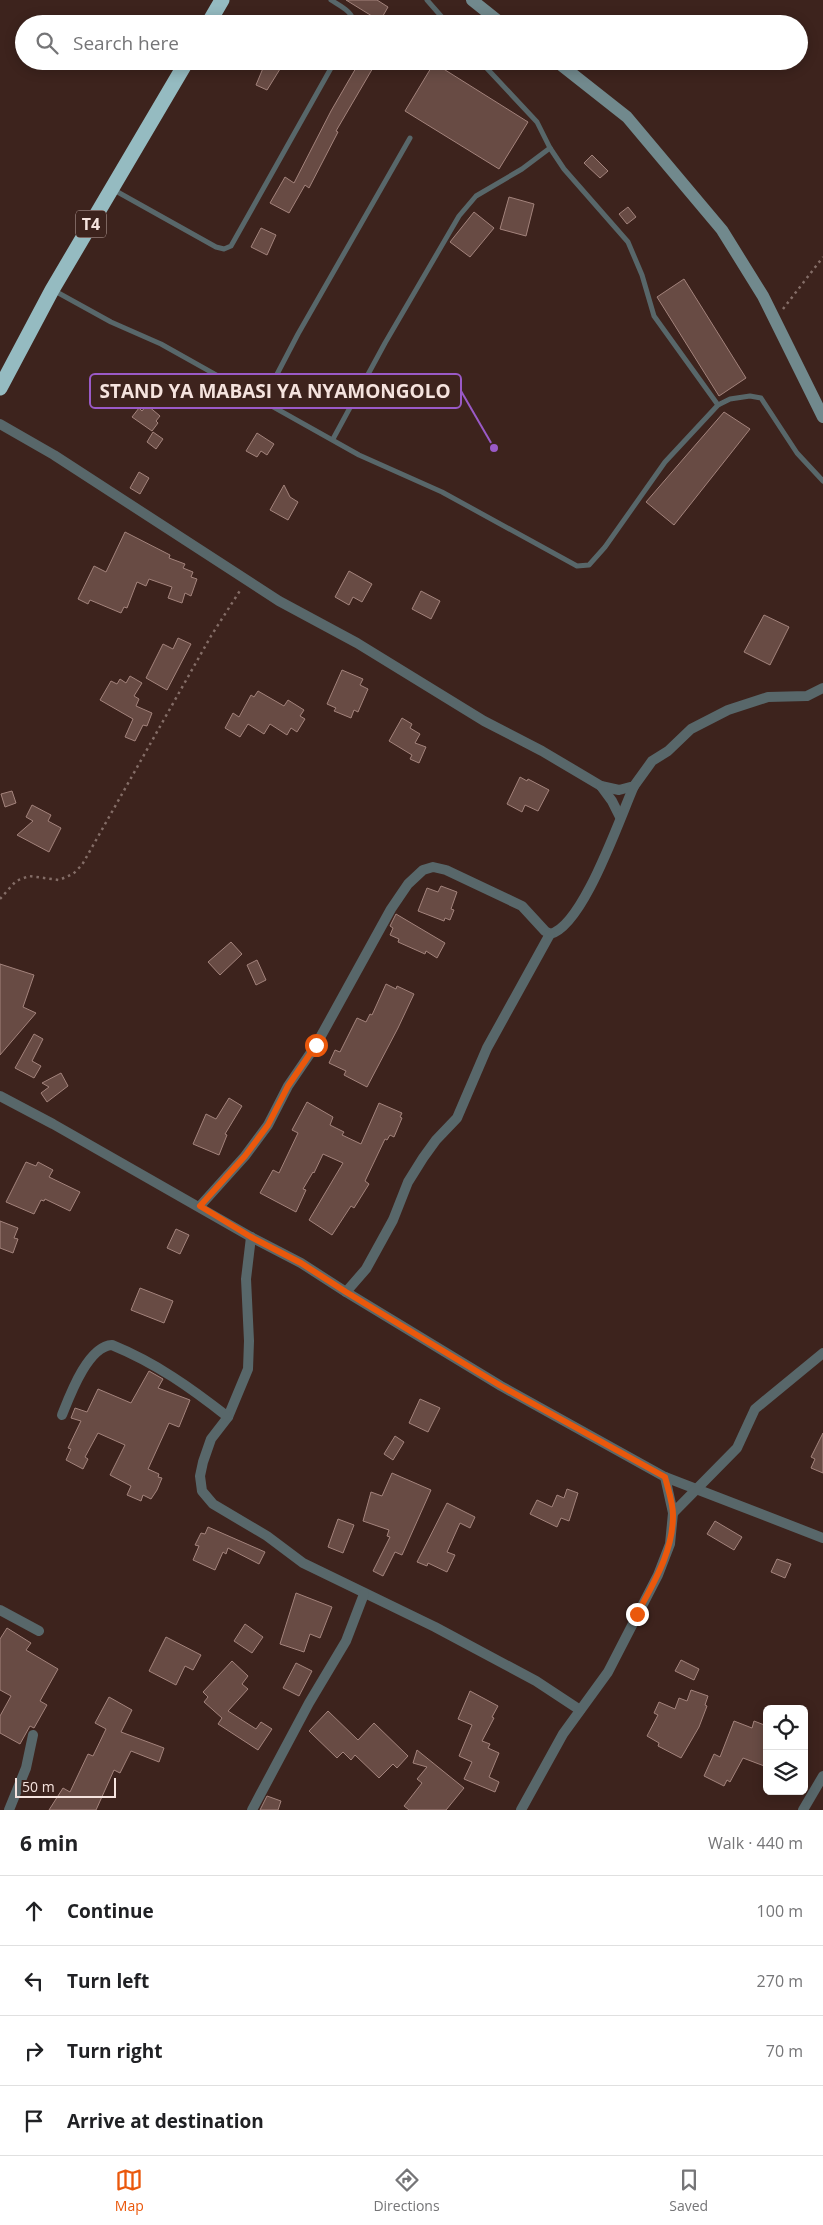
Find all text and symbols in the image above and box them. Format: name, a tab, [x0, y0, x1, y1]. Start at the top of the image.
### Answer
search box	[15, 15, 808, 70]
icon: search	[33, 29, 61, 57]
text: Search here	[73, 30, 179, 56]
road number: T4	[76, 210, 106, 238]
callout: STAND YA MABASI YA NYAMONGOLO	[90, 374, 461, 408]
text: STAND YA MABASI YA NYAMONGOLO	[99, 378, 451, 404]
route start	[305, 1034, 328, 1057]
route end	[626, 1603, 649, 1626]
map controls	[763, 1705, 808, 1795]
button: locate	[763, 1705, 808, 1750]
button: layers	[763, 1750, 808, 1795]
scale bar	[15, 1775, 116, 1798]
text: 50 m	[22, 1777, 55, 1796]
text: 6 min	[20, 1829, 78, 1857]
text: Walk · 440 m	[708, 1832, 803, 1854]
icon: ahead	[20, 1897, 48, 1925]
text: Continue	[67, 1898, 154, 1924]
text: 100 m	[757, 1900, 803, 1922]
icon: left	[20, 1967, 48, 1995]
text: Turn left	[67, 1968, 149, 1994]
text: 270 m	[757, 1970, 803, 1992]
icon: right	[20, 2037, 48, 2065]
text: Turn right	[67, 2038, 162, 2064]
text: 70 m	[766, 2040, 803, 2062]
icon: arrive	[20, 2107, 48, 2135]
text: Arrive at destination	[67, 2108, 264, 2134]
tab: Map	[115, 2166, 144, 2215]
tab: Directions	[373, 2166, 440, 2215]
tab: Saved	[669, 2166, 708, 2215]

